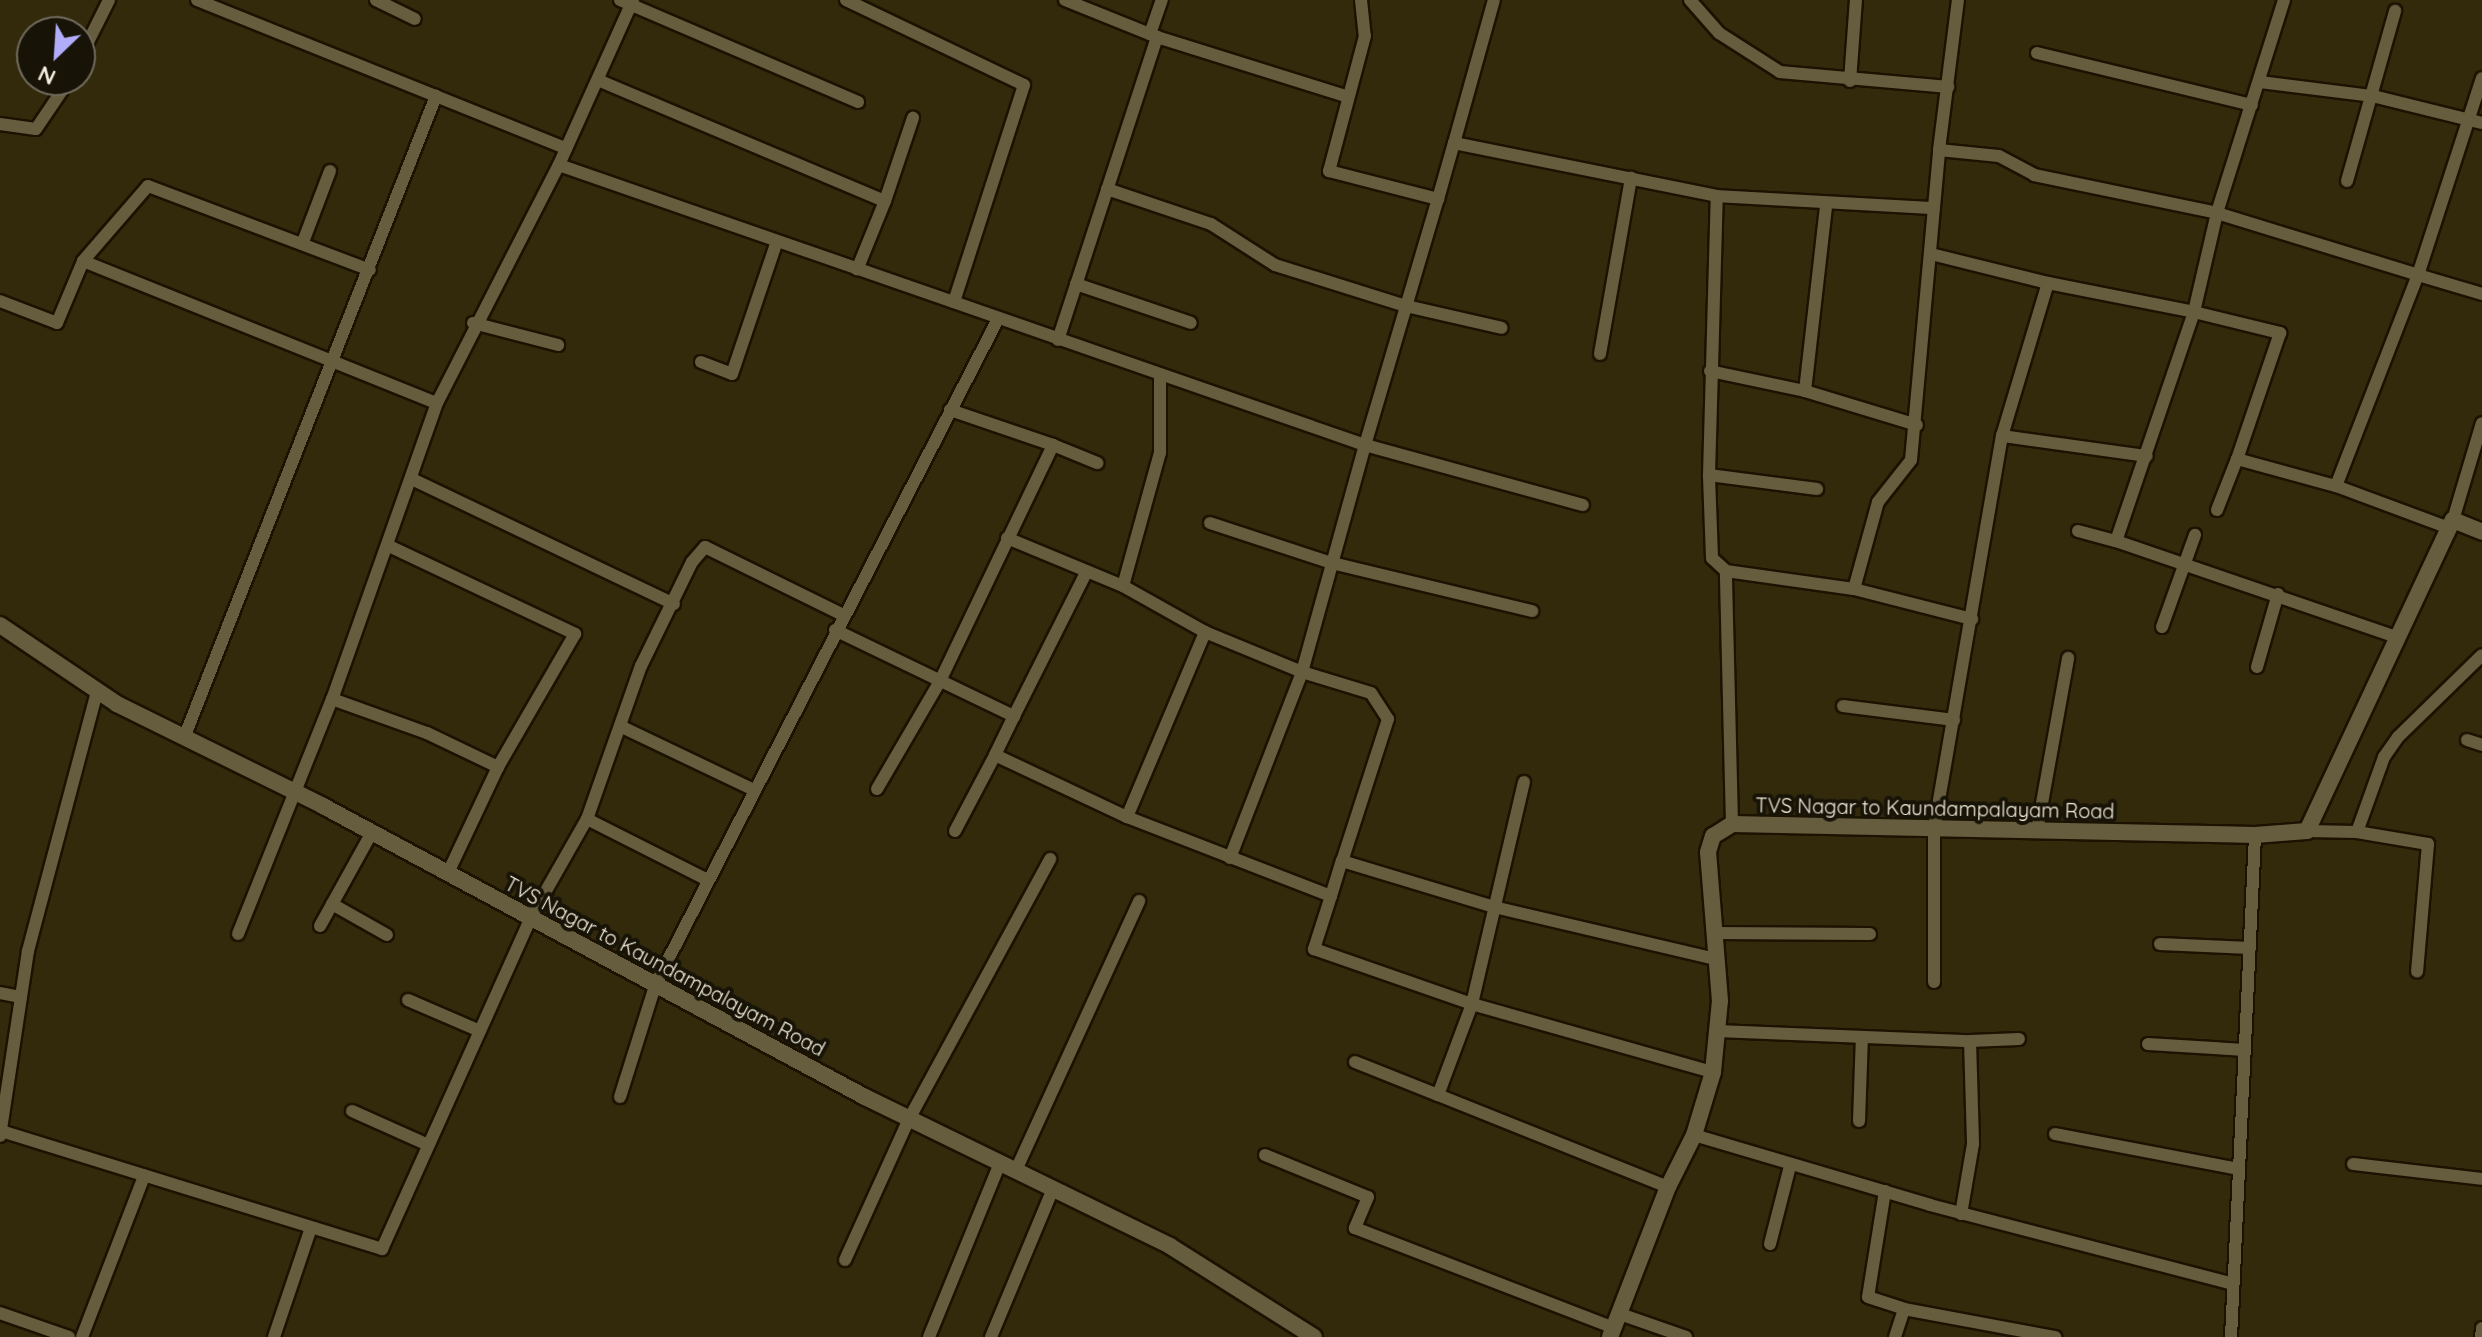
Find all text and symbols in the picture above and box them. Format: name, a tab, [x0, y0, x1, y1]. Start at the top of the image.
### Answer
north arrow	[16, 16, 96, 96]
text: N	[33, 60, 60, 92]
street label: TVS Nagar to Kaundampalayam Road	[1755, 793, 2115, 823]
street label: TVS Nagar to Kaundampalayam Road	[501, 871, 829, 1061]

